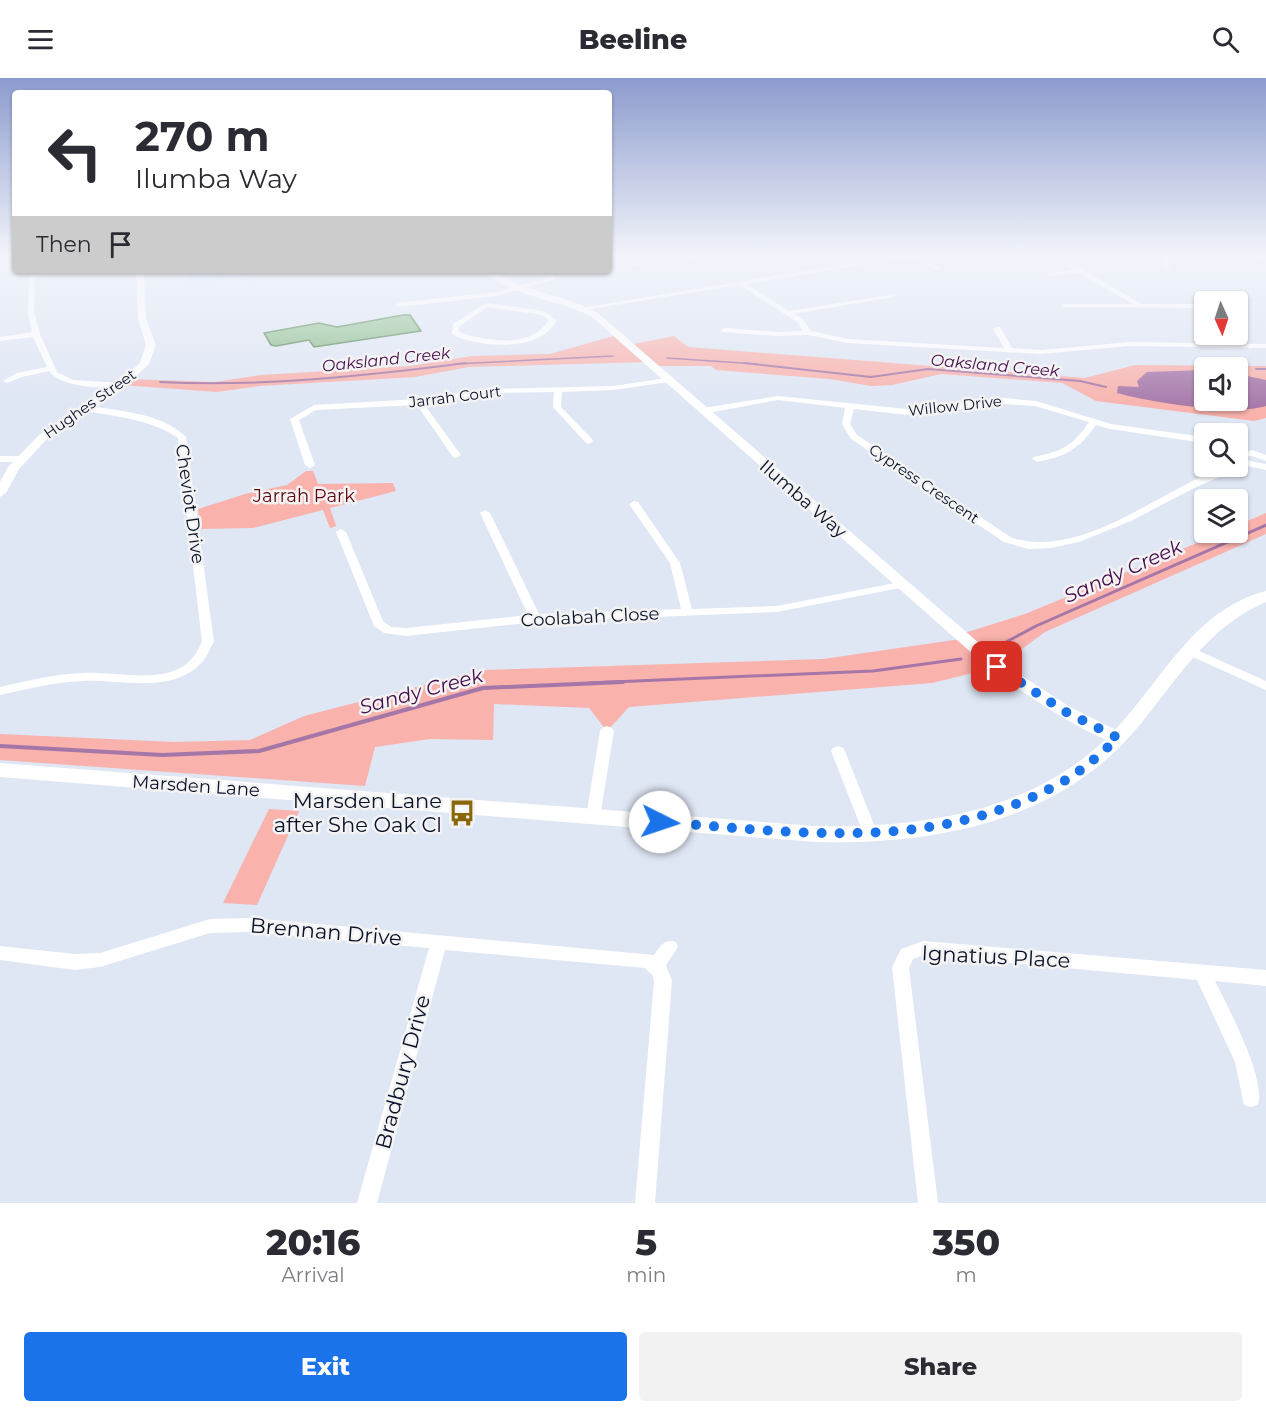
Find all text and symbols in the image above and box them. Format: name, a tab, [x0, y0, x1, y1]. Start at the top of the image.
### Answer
icon: menu	[24, 23, 57, 56]
text: Beeline	[579, 23, 687, 56]
icon: search	[1209, 23, 1242, 56]
text: 270 m	[135, 110, 269, 162]
icon: left	[36, 114, 114, 192]
text: Ilumba Way	[135, 162, 297, 195]
icon: arrive	[104, 228, 137, 261]
text: Then	[36, 231, 92, 258]
north arrow	[1194, 291, 1248, 345]
map controls	[1194, 291, 1248, 543]
water label: Oaksland Creek	[321, 343, 453, 376]
water label: Oaksland Creek	[930, 350, 1061, 381]
button: sound	[1194, 357, 1248, 411]
street label: Hughes Street	[40, 365, 140, 442]
street label: Jarrah Court	[407, 381, 502, 412]
street label: Willow Drive	[907, 391, 1003, 420]
button: search	[1194, 423, 1248, 477]
street label: Cypress Crescent	[866, 440, 983, 527]
street label: Cheviot Drive	[171, 443, 209, 565]
street label: Ilumba Way	[755, 455, 851, 543]
park label: Jarrah Park	[252, 485, 355, 507]
button: layers	[1194, 489, 1248, 543]
water label: Sandy Creek	[1060, 534, 1187, 608]
street label: Coolabah Close	[520, 602, 660, 632]
pin	[971, 641, 1022, 692]
icon: arrive	[980, 650, 1013, 683]
water label: Sandy Creek	[356, 663, 487, 719]
street label: Marsden Lane	[131, 771, 261, 801]
place label: Marsden Lane after She Oak Cl	[274, 788, 442, 837]
position arrow	[628, 790, 692, 854]
bus stop icon: Marsden Lane after She Oak Cl	[447, 798, 477, 828]
street label: Brennan Drive	[249, 912, 403, 951]
street label: Ignatius Place	[921, 940, 1071, 973]
street label: Bradbury Drive	[370, 992, 435, 1152]
text: 20:16	[266, 1220, 360, 1264]
text: 5	[635, 1220, 657, 1264]
text: 350	[932, 1220, 1000, 1264]
text: Arrival	[282, 1263, 345, 1287]
text: min	[626, 1263, 666, 1287]
text: m	[956, 1263, 977, 1287]
button: Exit	[24, 1332, 627, 1401]
button: Share	[639, 1332, 1242, 1401]

